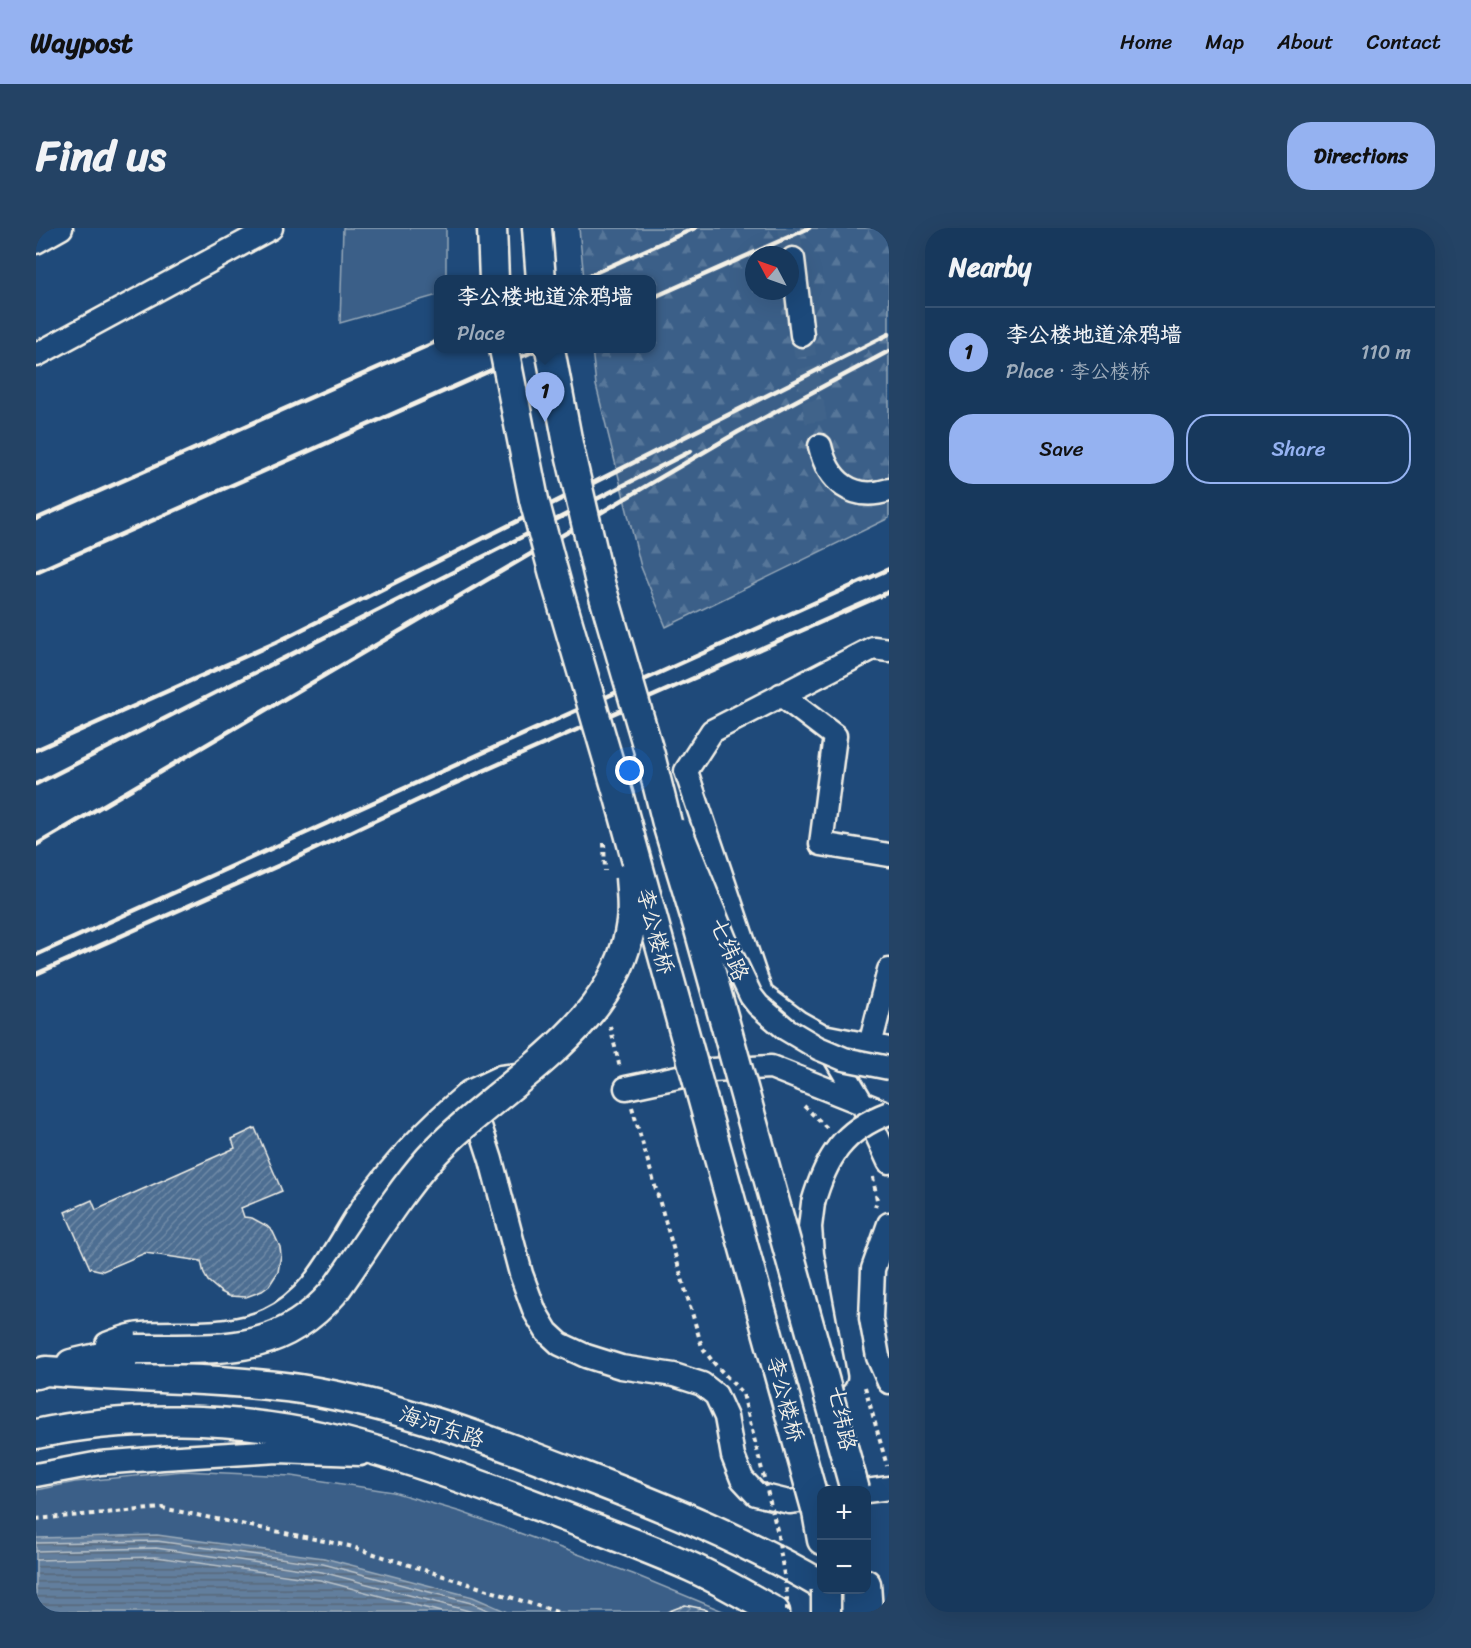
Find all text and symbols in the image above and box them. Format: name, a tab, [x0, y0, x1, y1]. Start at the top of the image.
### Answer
text: Waypost	[30, 18, 133, 67]
text: Home	[1120, 23, 1172, 61]
text: Map	[1205, 23, 1244, 61]
text: About	[1277, 23, 1334, 61]
text: Contact	[1367, 23, 1441, 61]
text: Find us	[36, 119, 166, 193]
button: Directions	[1287, 122, 1435, 190]
text: Nearby	[949, 244, 1031, 290]
north arrow	[745, 246, 799, 300]
popup	[434, 275, 656, 353]
text: 李公楼地道涂鸦墙	[457, 277, 633, 316]
text: 李公楼地道涂鸦墙	[1006, 315, 1182, 354]
text: Place	[457, 316, 505, 351]
text: 1	[964, 335, 973, 370]
text: 110 m	[1361, 335, 1411, 370]
text: Place · 李公楼桥	[1006, 354, 1150, 389]
pin: 1	[526, 372, 564, 422]
button: Save	[949, 414, 1174, 484]
button: Share	[1186, 414, 1411, 484]
your location	[615, 756, 644, 785]
street label: 李公楼桥	[625, 884, 686, 979]
street label: 七纬路	[699, 911, 760, 987]
street label: 李公楼桥	[755, 1352, 816, 1447]
street label: 七纬路	[817, 1382, 868, 1454]
street label: 海河东路	[394, 1394, 490, 1459]
map controls	[817, 1486, 871, 1594]
button: +	[817, 1486, 871, 1540]
button: −	[817, 1540, 871, 1594]

